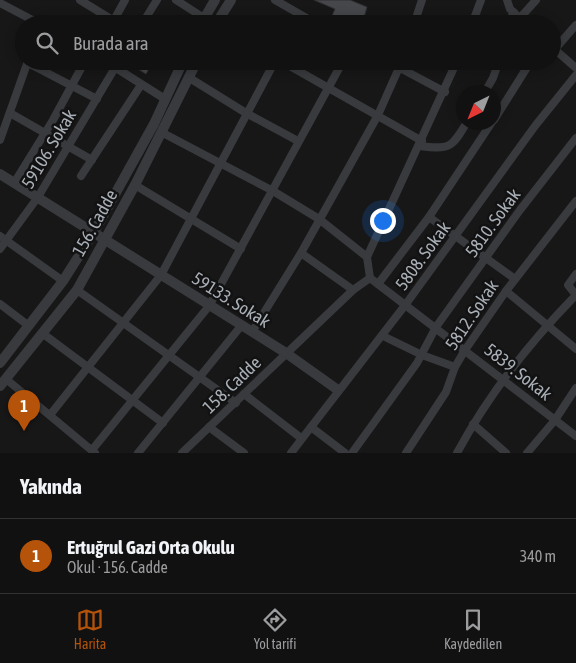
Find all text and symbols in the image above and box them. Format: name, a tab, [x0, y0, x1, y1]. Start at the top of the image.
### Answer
search box	[15, 15, 561, 70]
icon: search	[33, 29, 61, 57]
text: Burada ara	[73, 32, 149, 54]
north arrow	[456, 85, 501, 130]
street label: 59106. Sokak	[17, 105, 80, 192]
street label: 5810. Sokak	[461, 184, 525, 261]
street label: 156. Cadde	[68, 186, 121, 260]
your location	[370, 208, 396, 234]
street label: 5808. Sokak	[391, 217, 455, 294]
street label: 59133. Sokak	[188, 267, 274, 332]
street label: 5812. Sokak	[441, 276, 503, 354]
street label: 5839. Sokak	[480, 339, 556, 404]
street label: 158. Cadde	[198, 352, 265, 417]
pin: 1	[8, 390, 40, 431]
text: Yakında	[20, 474, 82, 498]
text: Ertuğrul Gazi Orta Okulu	[67, 536, 235, 558]
text: 1	[32, 547, 40, 565]
text: 340 m	[520, 547, 556, 565]
text: Okul · 156. Cadde	[67, 558, 168, 576]
tab: Harita	[74, 606, 106, 652]
tab: Yol tarifi	[254, 606, 296, 652]
tab: Kaydedilen	[444, 606, 502, 652]

